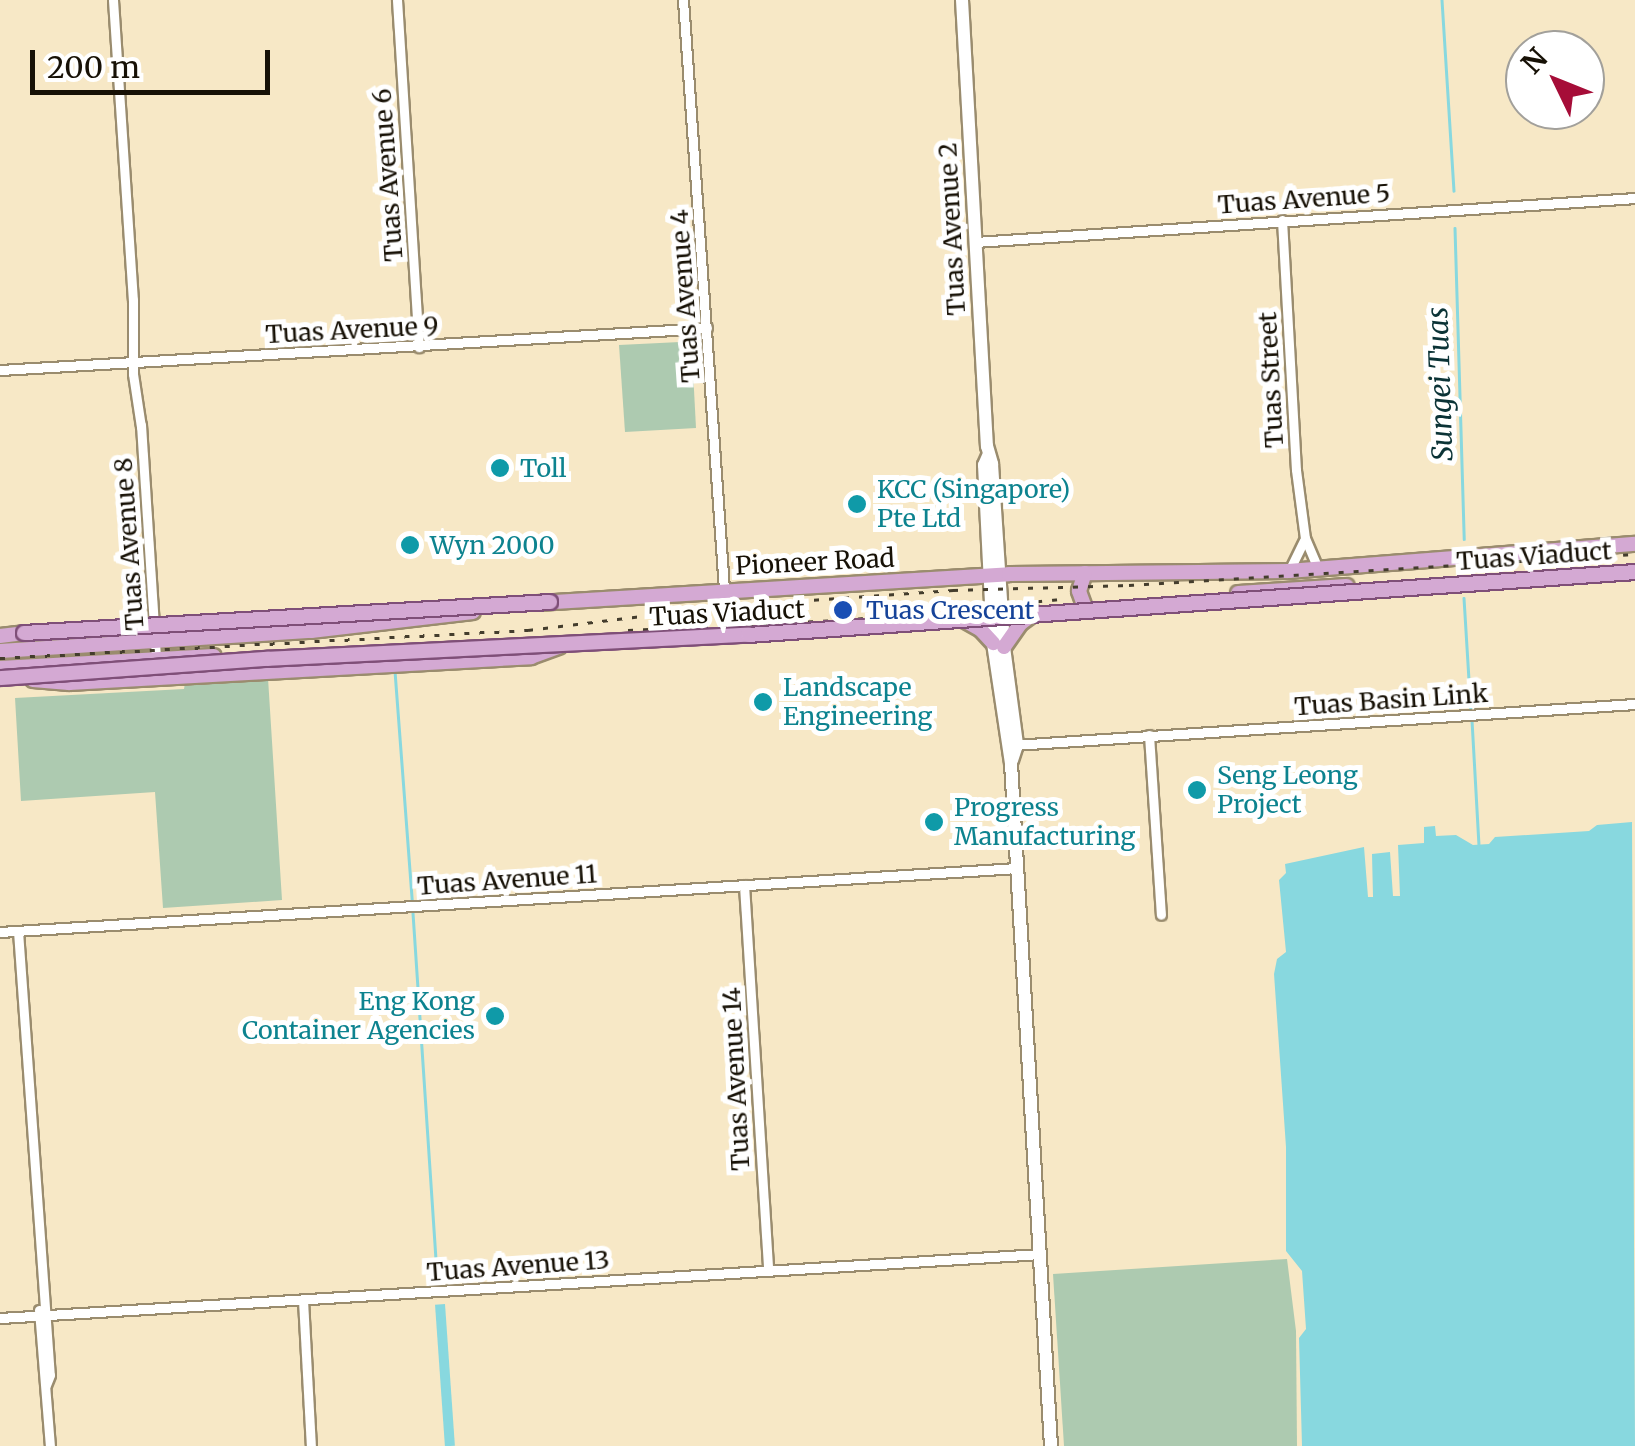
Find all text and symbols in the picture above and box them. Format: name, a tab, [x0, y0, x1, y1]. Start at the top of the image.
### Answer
scale bar	[35, 30, 275, 92]
north arrow	[1505, 30, 1605, 130]
text: N	[1514, 41, 1555, 81]
text: 200 m	[47, 48, 140, 86]
street label: Tuas Avenue 6	[367, 87, 409, 263]
street label: Tuas Avenue 2	[932, 142, 972, 316]
street label: Tuas Avenue 5	[1217, 178, 1391, 220]
street label: Tuas Avenue 4	[664, 208, 706, 384]
water label: Sungei Tuas	[1421, 306, 1459, 462]
street label: Tuas Avenue 9	[265, 310, 439, 350]
street label: Tuas Street	[1252, 311, 1290, 449]
place label: Toll	[520, 453, 566, 483]
street label: Tuas Avenue 8	[108, 457, 150, 631]
marker: Toll	[489, 457, 511, 479]
place label: KCC (Singapore) Pte Ltd	[877, 475, 1070, 534]
marker: KCC (Singapore) Pte Ltd	[846, 493, 868, 515]
place label: Wyn 2000	[430, 530, 555, 560]
marker: Wyn 2000	[399, 534, 421, 556]
street label: Tuas Viaduct	[1455, 536, 1613, 576]
street label: Pioneer Road	[735, 543, 895, 581]
street label: Tuas Viaduct	[648, 594, 806, 632]
place label: Tuas Crescent	[866, 595, 1034, 625]
marker: Tuas Crescent	[830, 597, 856, 623]
place label: Landscape Engineering	[783, 673, 932, 732]
street label: Tuas Basin Link	[1293, 678, 1489, 722]
marker: Landscape Engineering	[752, 691, 774, 713]
place label: Seng Leong Project	[1217, 761, 1358, 820]
marker: Seng Leong Project	[1186, 779, 1208, 801]
place label: Progress Manufacturing	[954, 793, 1135, 852]
marker: Progress Manufacturing	[923, 811, 945, 833]
street label: Tuas Avenue 11	[416, 859, 598, 901]
place label: Eng Kong Container Agencies	[242, 987, 475, 1046]
street label: Tuas Avenue 14	[716, 987, 756, 1171]
marker: Eng Kong Container Agencies	[484, 1005, 506, 1027]
street label: Tuas Avenue 13	[426, 1245, 610, 1287]

